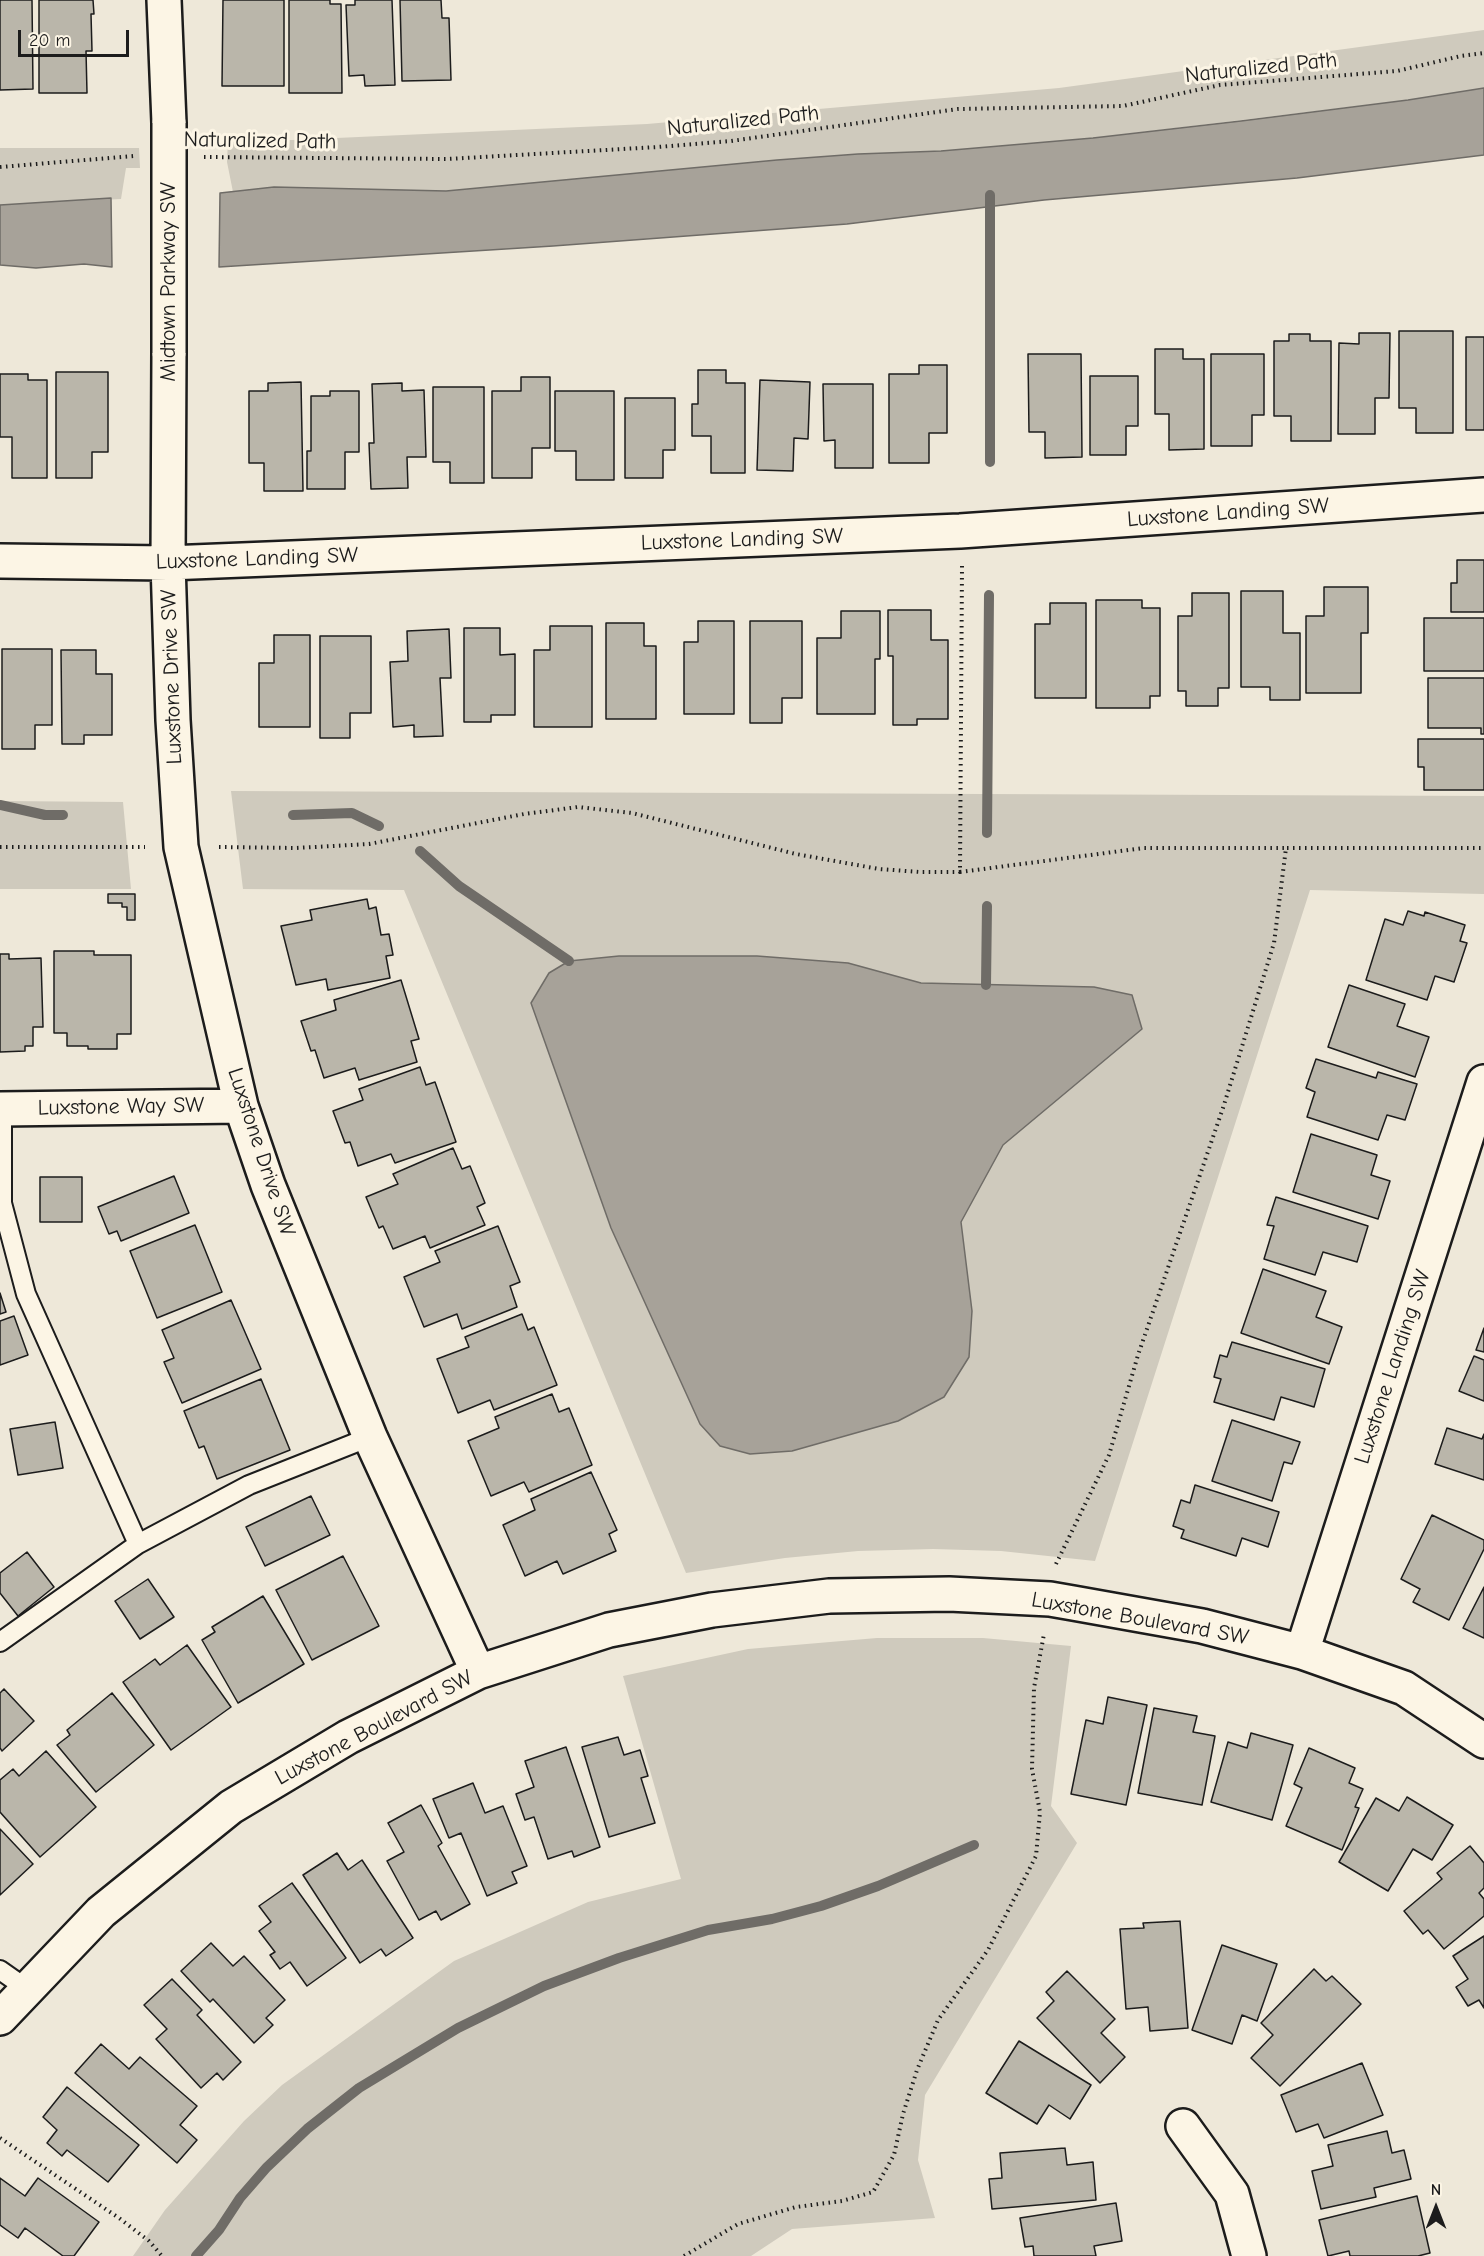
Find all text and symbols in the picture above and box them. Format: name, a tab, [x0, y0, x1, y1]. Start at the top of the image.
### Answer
scale bar	[21, 18, 132, 56]
text: 20 m	[29, 30, 70, 51]
street label: Naturalized Path	[1184, 47, 1338, 89]
street label: Naturalized Path	[666, 100, 820, 142]
street label: Naturalized Path	[183, 126, 337, 156]
street label: Midtown Parkway SW	[156, 182, 182, 382]
street label: Luxstone Landing SW	[1126, 493, 1330, 533]
street label: Luxstone Landing SW	[640, 523, 844, 557]
street label: Luxstone Landing SW	[155, 542, 359, 576]
street label: Luxstone Drive SW	[156, 589, 188, 765]
street label: Luxstone Drive SW	[221, 1065, 301, 1239]
street label: Luxstone Way SW	[37, 1092, 205, 1122]
street label: Luxstone Landing SW	[1349, 1267, 1437, 1467]
street label: Luxstone Boulevard SW	[1029, 1587, 1251, 1651]
street label: Luxstone Boulevard SW	[271, 1665, 477, 1791]
north arrow	[1406, 2178, 1466, 2238]
text: N	[1431, 2181, 1441, 2199]

